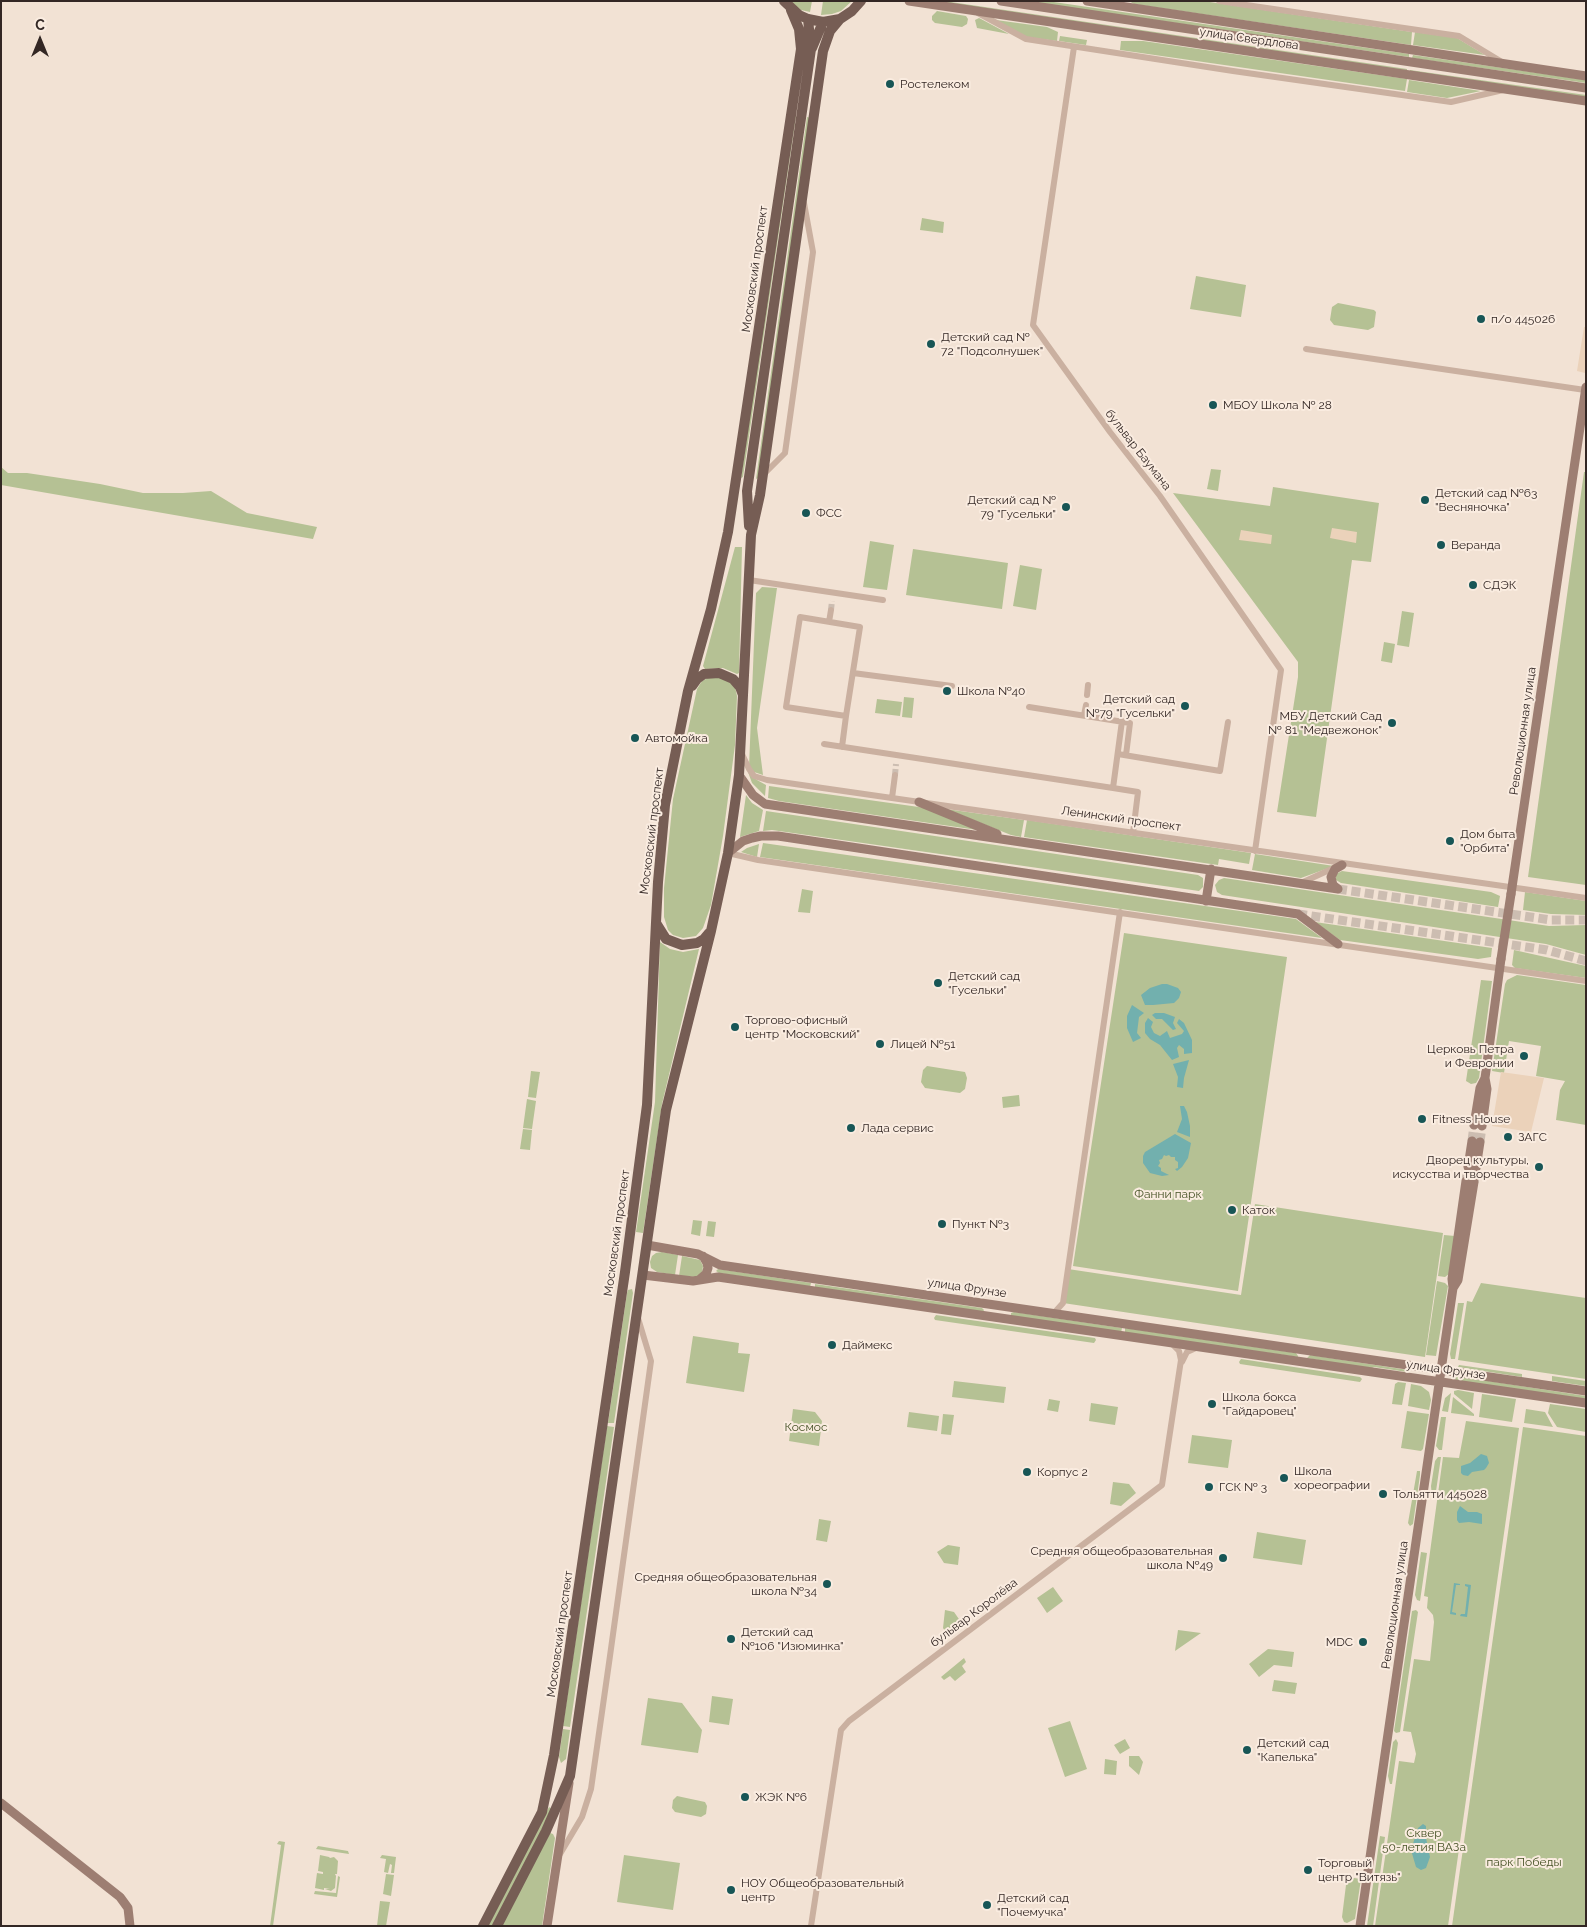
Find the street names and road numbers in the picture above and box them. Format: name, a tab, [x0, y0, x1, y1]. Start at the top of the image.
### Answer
street label: улица Свердлова	[1198, 25, 1300, 53]
street label: Московский проспект	[739, 205, 771, 333]
street label: бульвар Баумана	[1102, 407, 1174, 493]
street label: Революционная улица	[1507, 666, 1539, 796]
street label: Московский проспект	[637, 767, 667, 895]
street label: Ленинский проспект	[1060, 803, 1182, 835]
street label: Московский проспект	[601, 1169, 633, 1297]
street label: улица Фрунзе	[926, 1275, 1008, 1301]
street label: улица Фрунзе	[1405, 1357, 1487, 1383]
street label: Революционная улица	[1379, 1540, 1411, 1670]
street label: Московский проспект	[544, 1570, 576, 1698]
street label: бульвар Королёва	[928, 1576, 1020, 1650]

